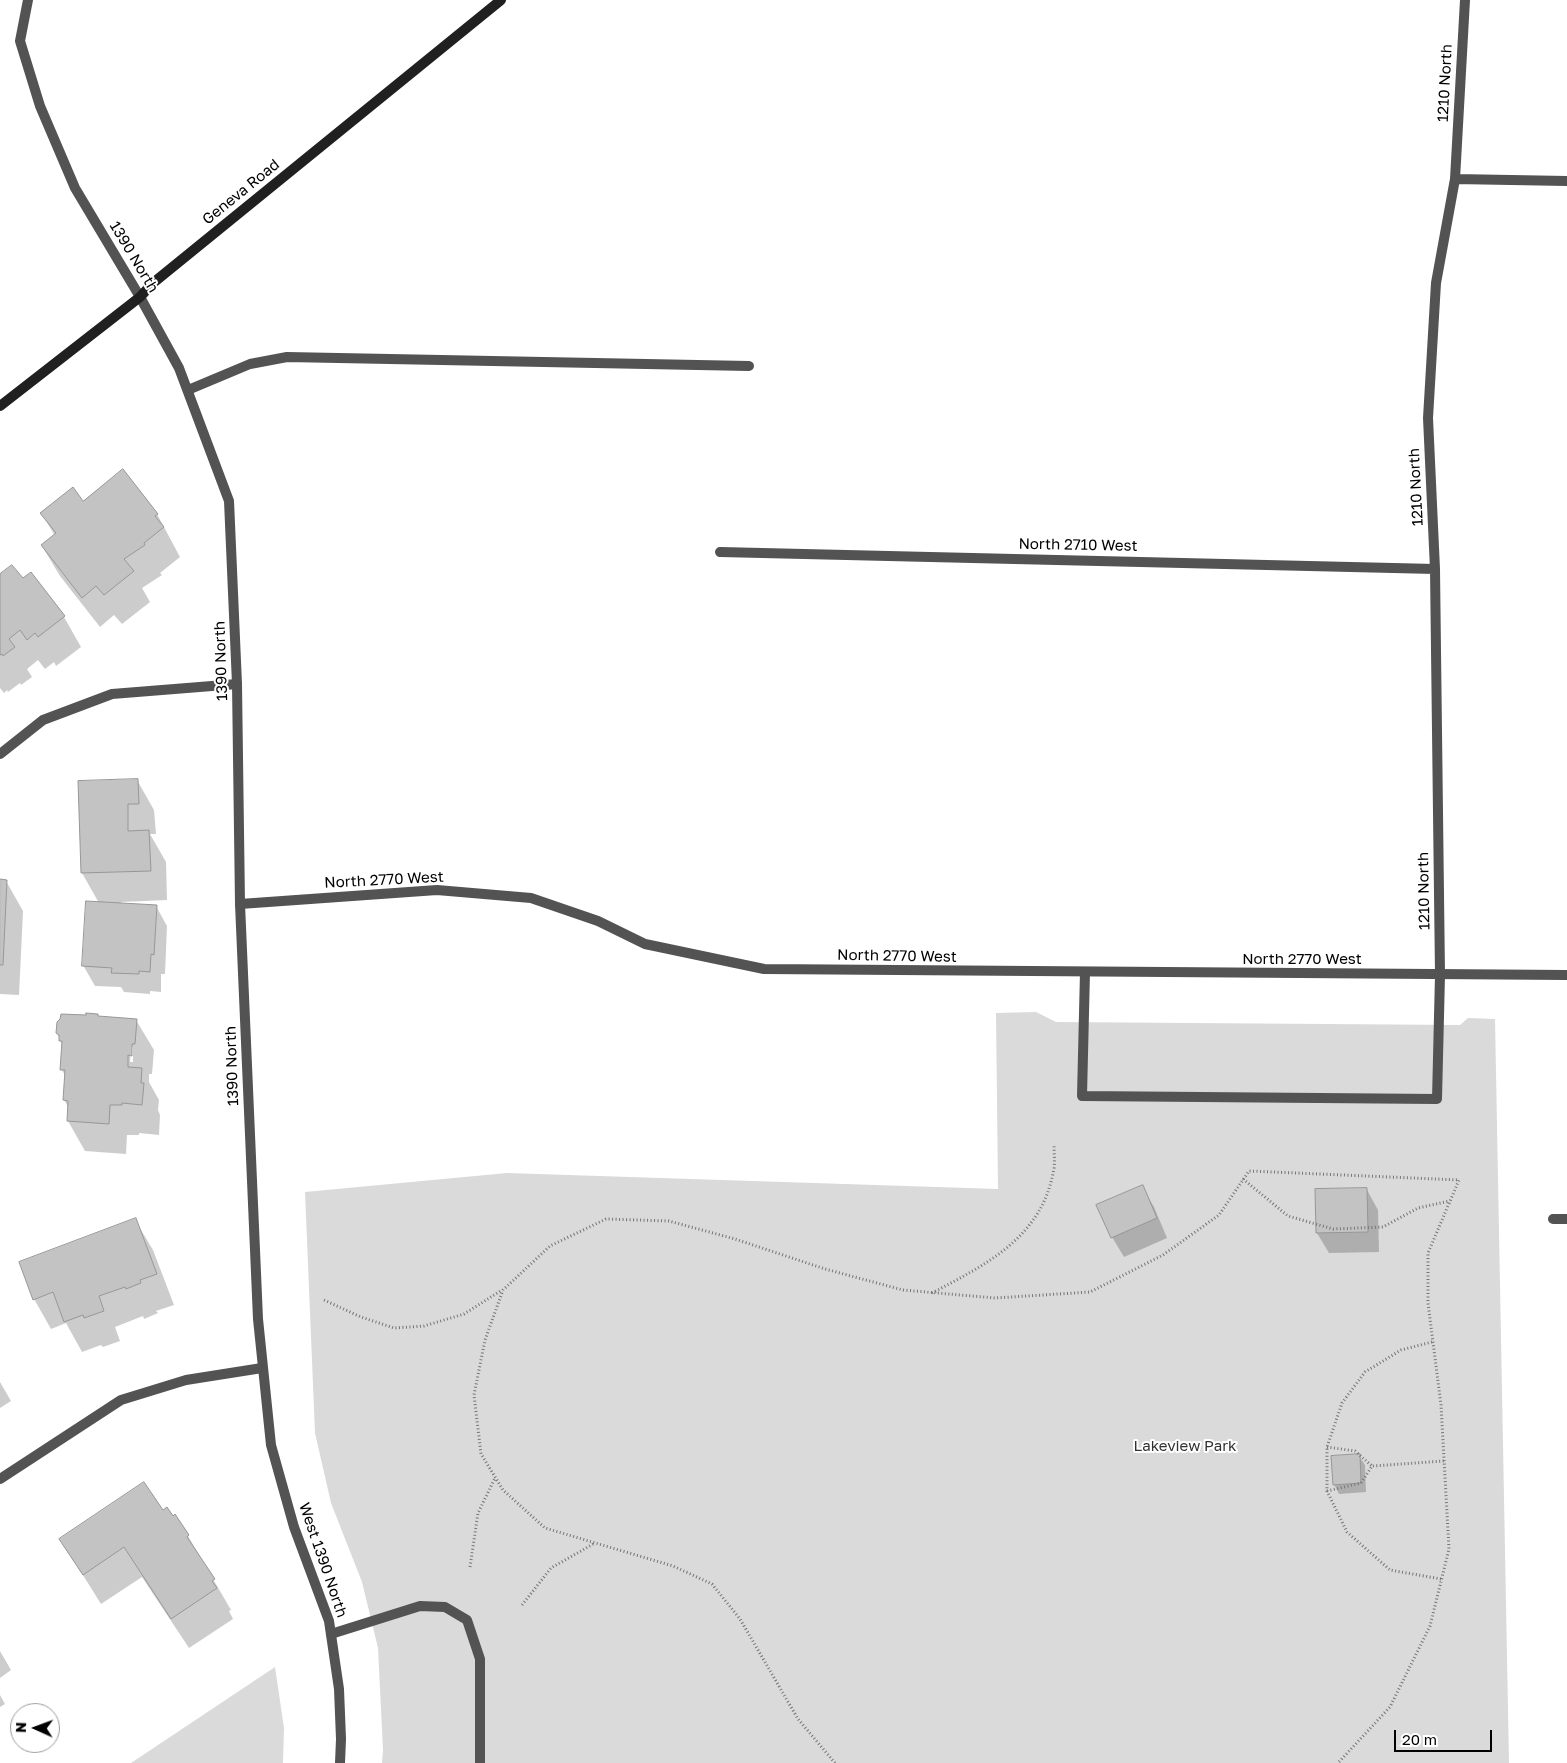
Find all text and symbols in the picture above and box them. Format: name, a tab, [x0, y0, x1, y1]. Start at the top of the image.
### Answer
street label: 1210 North	[1434, 44, 1456, 122]
street label: Geneva Road	[199, 155, 283, 229]
street label: 1390 North	[106, 218, 162, 296]
street label: 1210 North	[1405, 448, 1427, 526]
street label: North 2710 West	[1018, 535, 1138, 555]
street label: 1390 North	[211, 621, 231, 701]
street label: 1210 North	[1414, 852, 1434, 930]
street label: North 2770 West	[324, 868, 444, 892]
street label: North 2770 West	[837, 946, 957, 966]
street label: North 2770 West	[1242, 950, 1362, 968]
street label: 1390 North	[222, 1026, 242, 1106]
park label: Lakeview Park	[1133, 1437, 1237, 1455]
street label: West 1390 North	[295, 1500, 351, 1620]
north arrow	[10, 1703, 60, 1753]
scale bar	[1397, 1720, 1494, 1752]
text: N	[12, 1722, 29, 1733]
text: 20 m	[1402, 1730, 1437, 1748]

